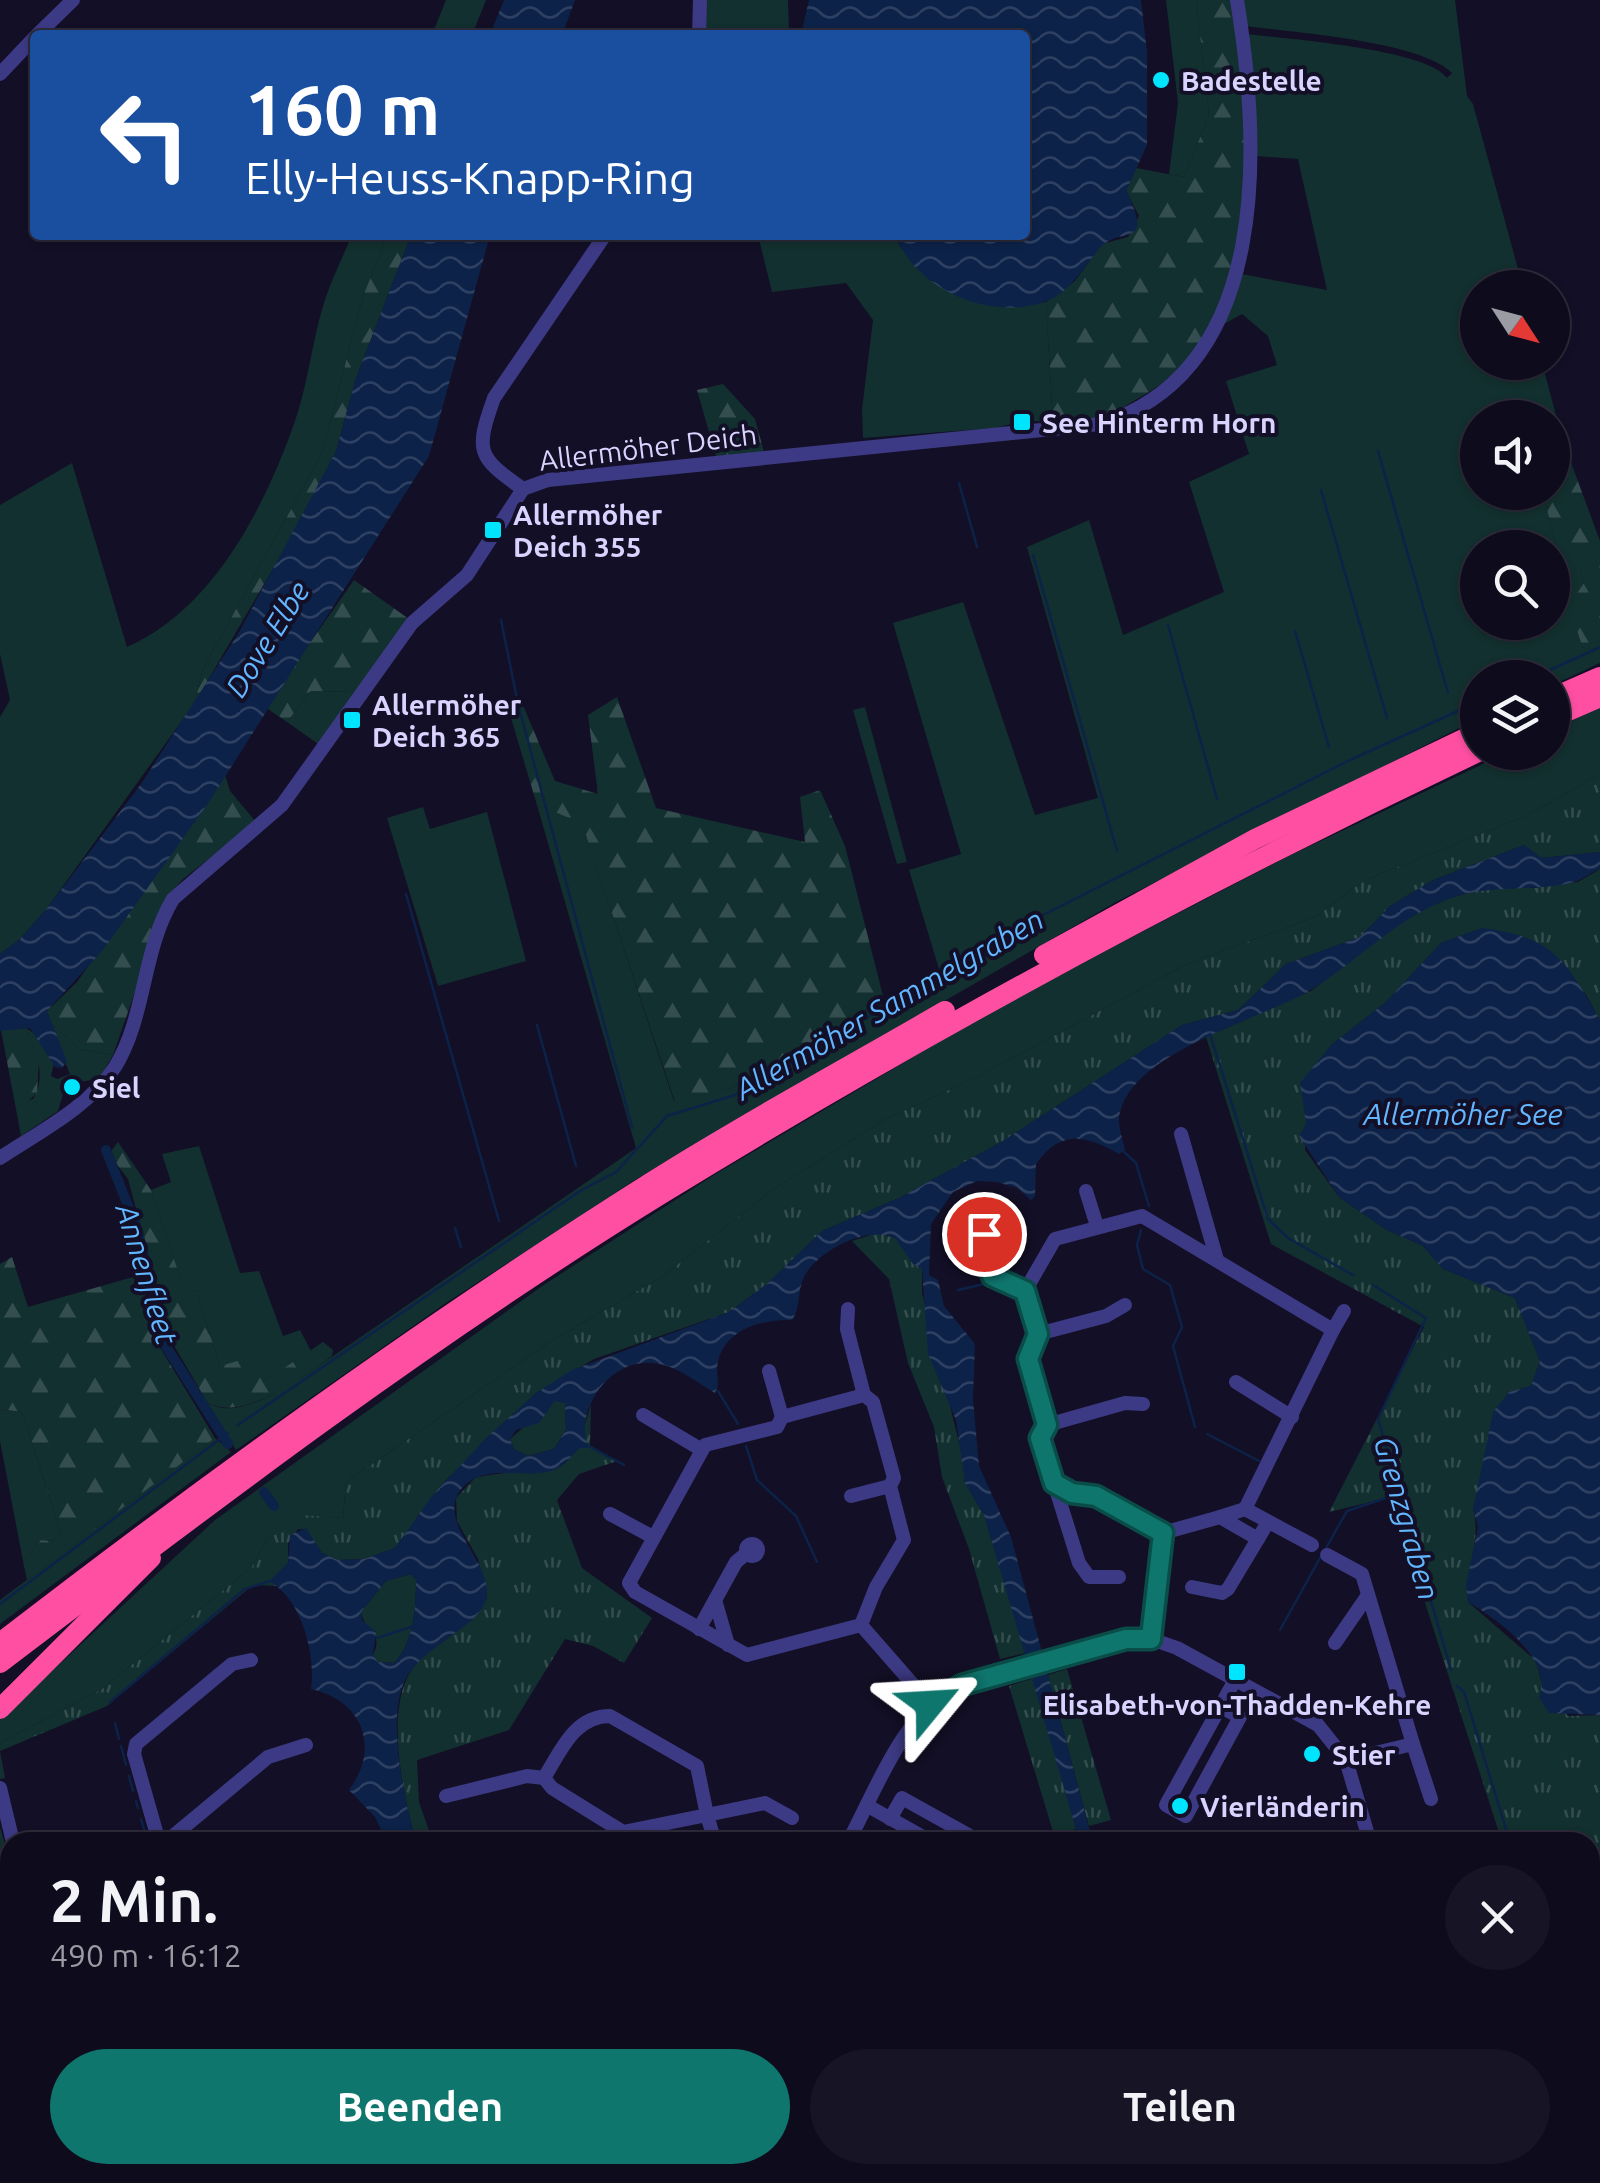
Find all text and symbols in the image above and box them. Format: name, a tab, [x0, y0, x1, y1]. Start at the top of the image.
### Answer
place label: Badestelle	[1181, 65, 1322, 96]
marker: Badestelle	[1150, 69, 1172, 91]
icon: left	[80, 70, 210, 200]
text: 160 m	[245, 70, 440, 148]
text: Elly-Heuss-Knapp-Ring	[245, 152, 695, 203]
north arrow	[1460, 270, 1570, 380]
map controls	[1460, 270, 1570, 770]
button: sound	[1460, 400, 1570, 510]
place label: See Hinterm Horn	[1042, 407, 1276, 438]
marker: See Hinterm Horn	[1011, 411, 1033, 433]
street label: Allermöher Deich	[537, 418, 759, 476]
place label: Allermöher Deich 355	[513, 499, 663, 562]
marker: Allermöher Deich 355	[482, 519, 504, 541]
button: search	[1460, 530, 1570, 640]
water label: Dove Elbe	[218, 575, 316, 703]
button: layers	[1460, 660, 1570, 770]
place label: Allermöher Deich 365	[372, 689, 522, 752]
marker: Allermöher Deich 365	[341, 709, 363, 731]
water label: Allermöher Sammelgraben	[727, 902, 1049, 1107]
place label: Siel	[92, 1072, 140, 1103]
marker: Siel	[61, 1076, 83, 1098]
water label: Allermöher See	[1361, 1097, 1563, 1131]
pin	[942, 1192, 1027, 1277]
water label: Annenfleet	[109, 1198, 185, 1349]
icon: arrive	[957, 1207, 1012, 1262]
water label: Grenzgraben	[1367, 1432, 1447, 1604]
position arrow	[878, 1652, 982, 1756]
marker: Elisabeth-von-Thadden-Kehre	[1226, 1661, 1248, 1683]
place label: Elisabeth-von-Thadden-Kehre	[1043, 1689, 1431, 1720]
place label: Stier	[1332, 1739, 1396, 1770]
marker: Stier	[1301, 1743, 1323, 1765]
place label: Vierländerin	[1200, 1791, 1365, 1822]
marker: Vierländerin	[1169, 1795, 1191, 1817]
button: close	[1445, 1865, 1550, 1970]
text: 2 Min.	[50, 1866, 218, 1933]
text: 490 m · 16:12	[50, 1937, 242, 1973]
button: Beenden	[50, 2049, 790, 2164]
button: Teilen	[810, 2049, 1550, 2164]

